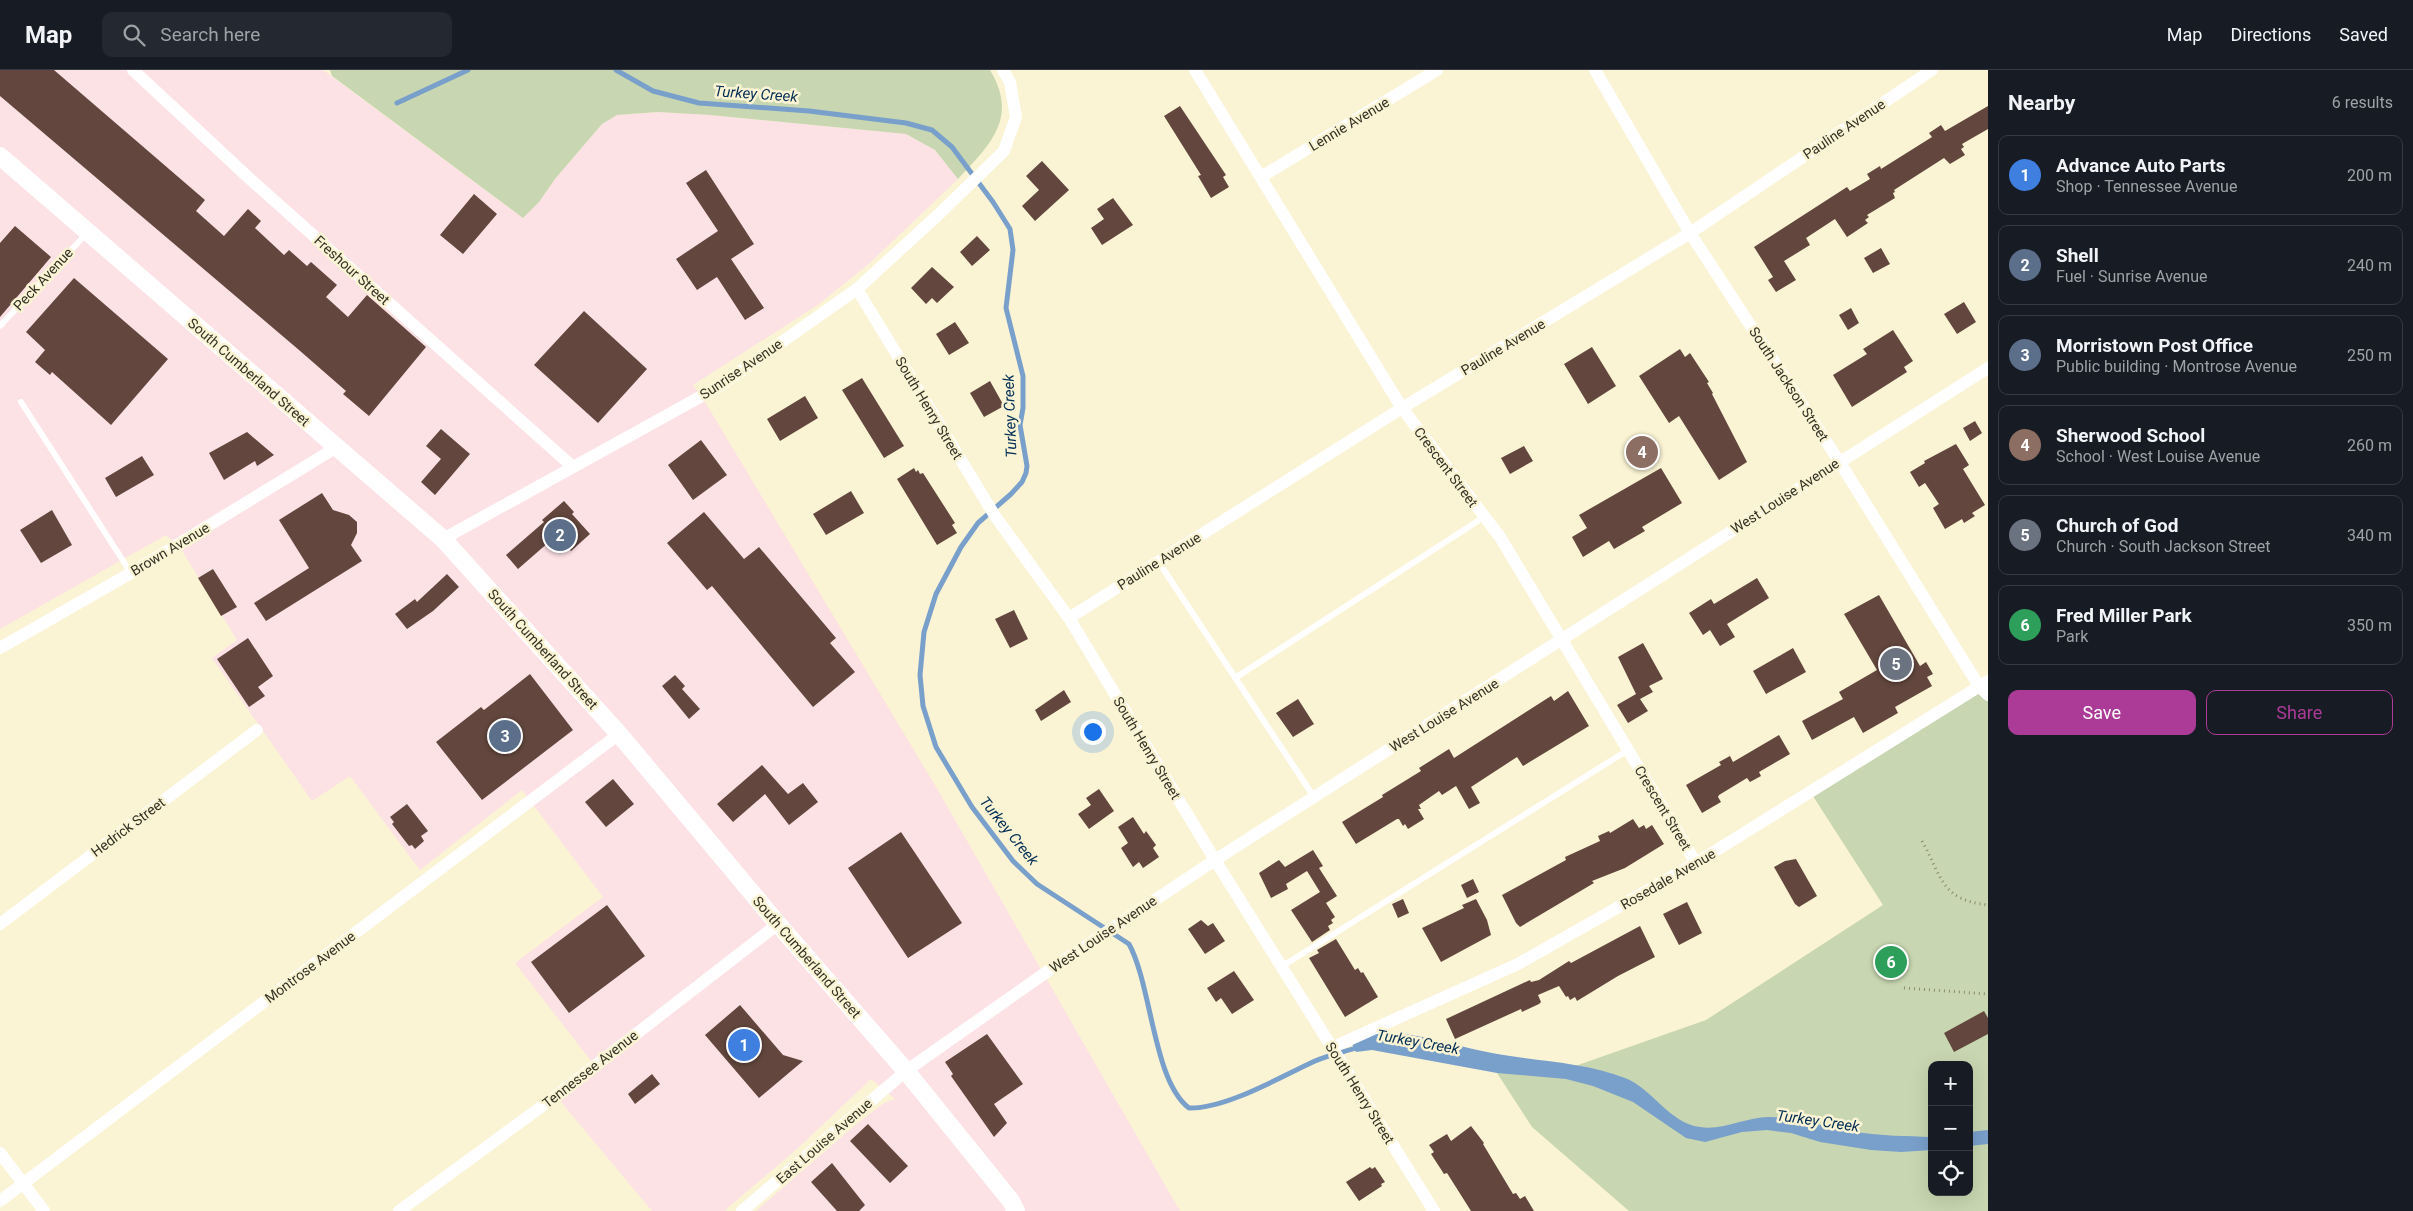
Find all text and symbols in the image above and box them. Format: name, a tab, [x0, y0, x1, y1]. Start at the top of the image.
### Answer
search box	[102, 12, 452, 57]
text: Map	[25, 21, 72, 49]
icon: search	[120, 21, 148, 49]
text: Search here	[160, 23, 260, 46]
text: Map	[2167, 24, 2202, 45]
text: Directions	[2230, 24, 2311, 45]
text: Saved	[2339, 24, 2388, 45]
water label: Turkey Creek	[714, 82, 799, 106]
text: Nearby	[2008, 91, 2075, 115]
text: 6 results	[2332, 93, 2393, 112]
street label: Lennie Avenue	[1306, 94, 1392, 154]
street label: Pauline Avenue	[1800, 96, 1888, 162]
text: Advance Auto Parts	[2056, 154, 2226, 177]
text: 1	[2020, 166, 2030, 185]
text: 200 m	[2347, 166, 2392, 185]
text: Shop · Tennessee Avenue	[2056, 177, 2237, 196]
street label: Freshour Street	[311, 232, 393, 308]
street label: Peck Avenue	[10, 244, 76, 314]
text: Shell	[2056, 244, 2099, 267]
text: 2	[2020, 256, 2030, 275]
text: 240 m	[2347, 256, 2392, 275]
text: Fuel · Sunrise Avenue	[2056, 267, 2207, 286]
street label: South Cumberland Street	[185, 315, 313, 429]
street label: Pauline Avenue	[1458, 316, 1548, 378]
street label: South Jackson Street	[1746, 324, 1832, 444]
text: Morristown Post Office	[2056, 334, 2253, 357]
street label: Sunrise Avenue	[697, 336, 785, 402]
text: 3	[2020, 346, 2030, 365]
text: 250 m	[2347, 346, 2392, 365]
street label: South Henry Street	[892, 354, 966, 463]
text: Public building · Montrose Avenue	[2056, 357, 2297, 376]
water label: Turkey Creek	[1000, 373, 1020, 458]
street label: Crescent Street	[1411, 424, 1481, 510]
text: Sherwood School	[2056, 424, 2205, 447]
pin: 4	[1626, 433, 1658, 471]
text: 4	[2020, 436, 2030, 455]
text: 260 m	[2347, 436, 2392, 455]
text: School · West Louise Avenue	[2056, 447, 2260, 466]
street label: West Louise Avenue	[1728, 455, 1842, 537]
text: Church of God	[2056, 514, 2178, 537]
pin: 2	[544, 516, 576, 554]
street label: Brown Avenue	[128, 519, 212, 579]
text: 5	[2020, 526, 2030, 545]
text: 340 m	[2347, 526, 2392, 545]
street label: Pauline Avenue	[1114, 529, 1204, 593]
text: Church · South Jackson Street	[2056, 537, 2271, 556]
street label: South Cumberland Street	[485, 586, 601, 713]
text: Fred Miller Park	[2056, 604, 2192, 627]
text: 6	[2020, 616, 2030, 635]
text: 350 m	[2347, 616, 2392, 635]
text: Park	[2056, 627, 2088, 646]
pin: 5	[1880, 645, 1912, 683]
street label: West Louise Avenue	[1387, 675, 1501, 755]
button: Save	[2008, 690, 2196, 735]
button: Share	[2206, 690, 2393, 735]
street label: South Henry Street	[1110, 694, 1184, 803]
pin: 3	[489, 717, 521, 755]
your location	[1080, 719, 1106, 745]
street label: Crescent Street	[1631, 763, 1695, 854]
water label: Turkey Creek	[976, 793, 1043, 870]
street label: Hedrick Street	[88, 794, 168, 860]
street label: Rosedale Avenue	[1618, 845, 1718, 913]
street label: West Louise Avenue	[1047, 892, 1159, 976]
street label: South Cumberland Street	[750, 893, 864, 1021]
street label: Montrose Avenue	[262, 928, 358, 1006]
pin: 6	[1875, 943, 1907, 981]
pin: 1	[728, 1026, 760, 1064]
water label: Turkey Creek	[1375, 1026, 1461, 1058]
street label: Tennessee Avenue	[539, 1027, 641, 1111]
street label: South Henry Street	[1322, 1039, 1398, 1147]
map controls	[1928, 1061, 1973, 1196]
button: +	[1928, 1061, 1973, 1106]
street label: East Louise Avenue	[773, 1095, 875, 1187]
water label: Turkey Creek	[1775, 1106, 1861, 1136]
button: −	[1928, 1106, 1973, 1151]
button: locate	[1928, 1151, 1973, 1196]

